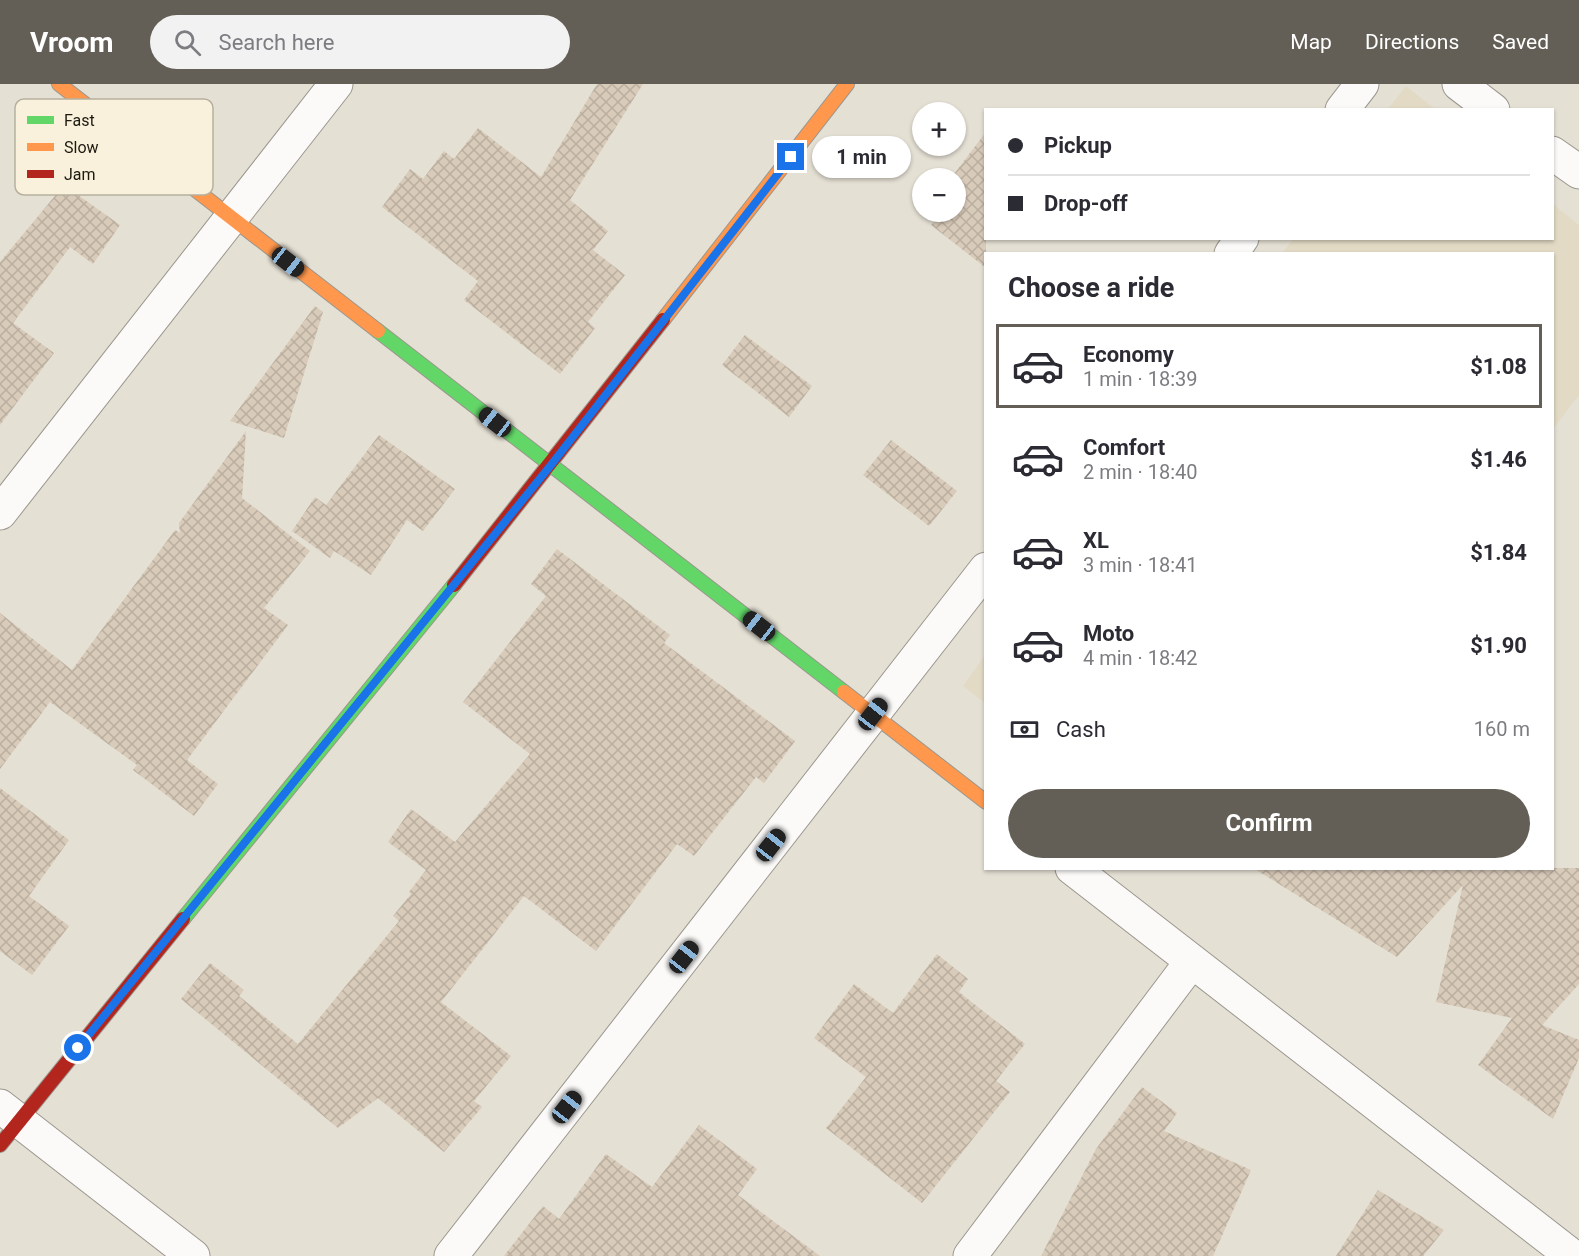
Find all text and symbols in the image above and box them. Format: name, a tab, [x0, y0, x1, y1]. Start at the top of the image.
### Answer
search box	[150, 15, 570, 69]
text: Vroom	[30, 26, 114, 59]
icon: search	[171, 26, 204, 59]
text: Search here	[219, 30, 334, 55]
text: Map	[1290, 30, 1332, 54]
text: Directions	[1365, 30, 1459, 54]
text: Saved	[1492, 30, 1549, 54]
legend	[15, 99, 213, 195]
map controls	[912, 102, 966, 222]
button: +	[912, 102, 966, 156]
text: Fast	[64, 111, 95, 130]
text: Pickup	[1044, 133, 1112, 158]
callout: 1 min	[812, 136, 911, 178]
text: Slow	[64, 138, 99, 157]
route end	[777, 143, 804, 170]
text: 1 min	[836, 145, 887, 169]
text: Jam	[64, 165, 96, 184]
button: −	[912, 168, 966, 222]
text: Drop-off	[1044, 191, 1128, 216]
car	[268, 244, 308, 280]
text: Choose a ride	[1008, 272, 1174, 304]
icon: car	[1011, 339, 1065, 393]
text: Economy	[1083, 342, 1174, 367]
text: $1.08	[1470, 354, 1527, 379]
text: 1 min · 18:39	[1083, 367, 1198, 391]
car	[475, 404, 515, 440]
icon: car	[1011, 432, 1065, 486]
text: Comfort	[1083, 435, 1165, 460]
text: $1.46	[1470, 447, 1527, 472]
text: 2 min · 18:40	[1083, 460, 1198, 484]
icon: car	[1011, 525, 1065, 579]
text: XL	[1083, 528, 1109, 553]
text: $1.84	[1470, 540, 1527, 565]
text: 3 min · 18:41	[1083, 553, 1198, 577]
car	[739, 608, 779, 644]
icon: car	[1011, 618, 1065, 672]
text: Moto	[1083, 621, 1134, 646]
text: $1.90	[1470, 633, 1527, 658]
text: 4 min · 18:42	[1083, 646, 1198, 670]
car	[855, 694, 891, 734]
icon: cash	[1008, 713, 1041, 746]
text: Cash	[1056, 717, 1106, 742]
text: 160 m	[1474, 717, 1530, 741]
button: Confirm	[1008, 789, 1530, 858]
car	[753, 825, 789, 865]
car	[666, 937, 702, 977]
route start	[64, 1034, 91, 1061]
car	[549, 1087, 585, 1127]

